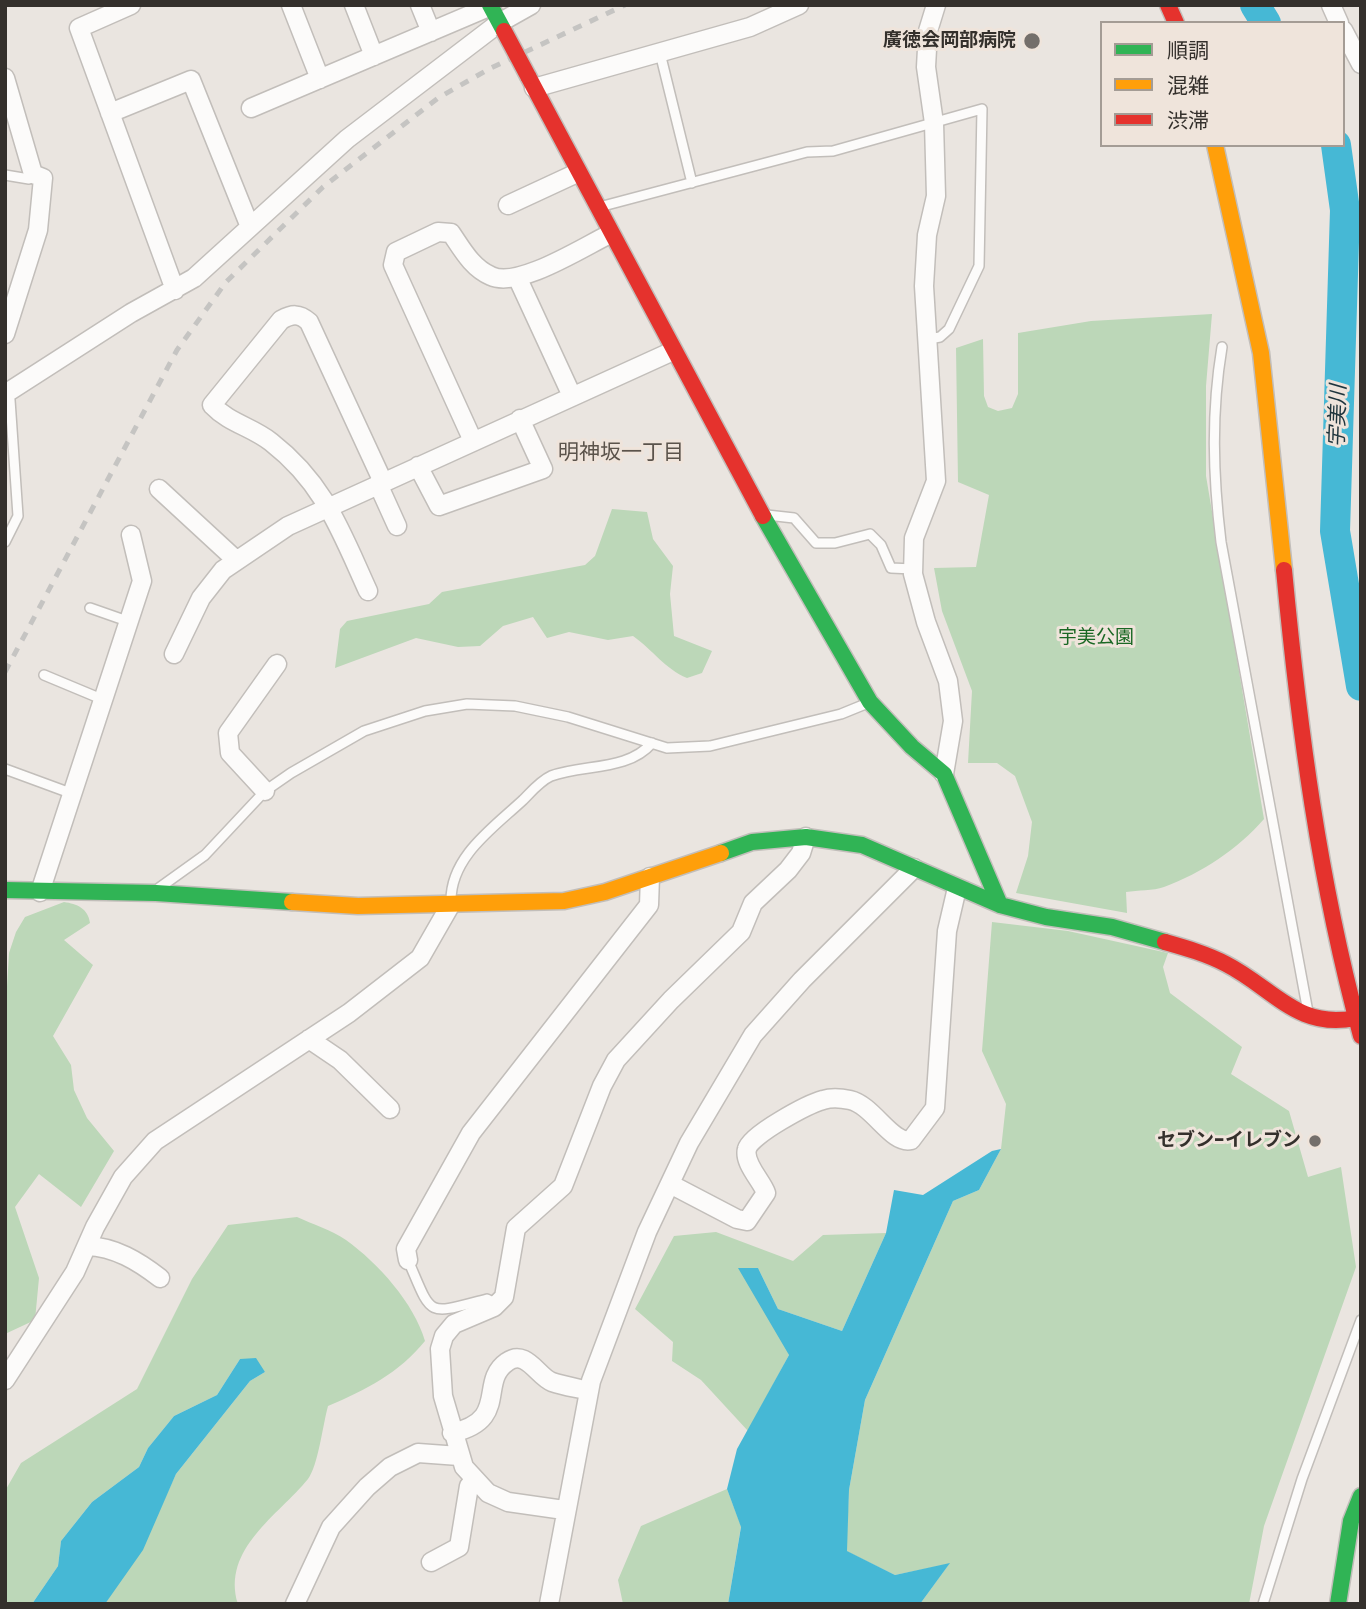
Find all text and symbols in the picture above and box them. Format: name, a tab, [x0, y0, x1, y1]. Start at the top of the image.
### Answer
legend	[1100, 21, 1345, 147]
place label: 廣徳会岡部病院	[883, 30, 1016, 52]
marker: 廣徳会岡部病院	[1022, 31, 1042, 51]
text: 順調	[1167, 36, 1209, 65]
text: 混雑	[1167, 71, 1209, 100]
text: 渋滞	[1167, 106, 1209, 135]
water label: 宇美川	[1325, 384, 1353, 448]
district label: 明神坂一丁目	[558, 441, 684, 467]
park label: 宇美公園	[1058, 627, 1134, 649]
place label: セブン-イレブン	[1157, 1130, 1301, 1152]
marker: セブン-イレブン	[1307, 1133, 1323, 1149]

